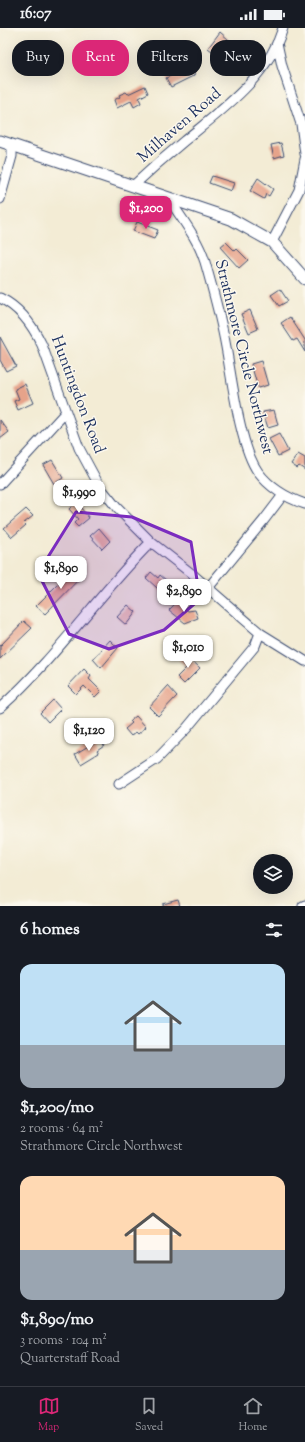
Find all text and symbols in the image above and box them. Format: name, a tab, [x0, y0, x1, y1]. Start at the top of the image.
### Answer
text: 16:07	[20, 4, 52, 25]
chip: Buy	[12, 40, 64, 76]
chip: Rent	[72, 40, 129, 76]
chip: Filters	[137, 40, 202, 76]
chip: New	[210, 40, 266, 76]
street label: Milhaven Road	[133, 83, 227, 169]
pin: $1,200	[113, 196, 179, 230]
text: $1,200	[129, 200, 163, 218]
street label: Strathmore Circle Northwest	[208, 257, 278, 457]
street label: Huntingdon Road	[44, 333, 110, 457]
pin: $1,990	[46, 480, 112, 514]
text: $1,990	[62, 484, 96, 502]
pin: $1,890	[28, 556, 94, 590]
text: $1,890	[44, 560, 78, 578]
pin: $2,890	[151, 579, 217, 613]
text: $2,890	[166, 583, 202, 601]
pin: $1,010	[155, 635, 221, 669]
text: $1,010	[172, 639, 204, 657]
pin: $1,120	[56, 718, 122, 752]
text: $1,120	[73, 722, 105, 740]
map controls	[253, 854, 293, 894]
button: layers	[253, 854, 293, 894]
text: 6 homes	[20, 918, 80, 942]
icon: filters	[263, 919, 285, 941]
icon: home	[117, 990, 189, 1062]
text: $1,200/mo	[20, 1096, 94, 1120]
text: 2 rooms · 64 m²	[20, 1120, 103, 1138]
text: Strathmore Circle Northwest	[20, 1138, 182, 1156]
icon: home	[117, 1202, 189, 1274]
text: $1,890/mo	[20, 1308, 94, 1332]
text: 3 rooms · 104 m²	[20, 1332, 107, 1350]
text: Quarterstaff Road	[20, 1350, 120, 1368]
tab: Map	[38, 1395, 60, 1435]
tab: Saved	[135, 1395, 163, 1435]
tab: Home	[238, 1395, 267, 1435]

